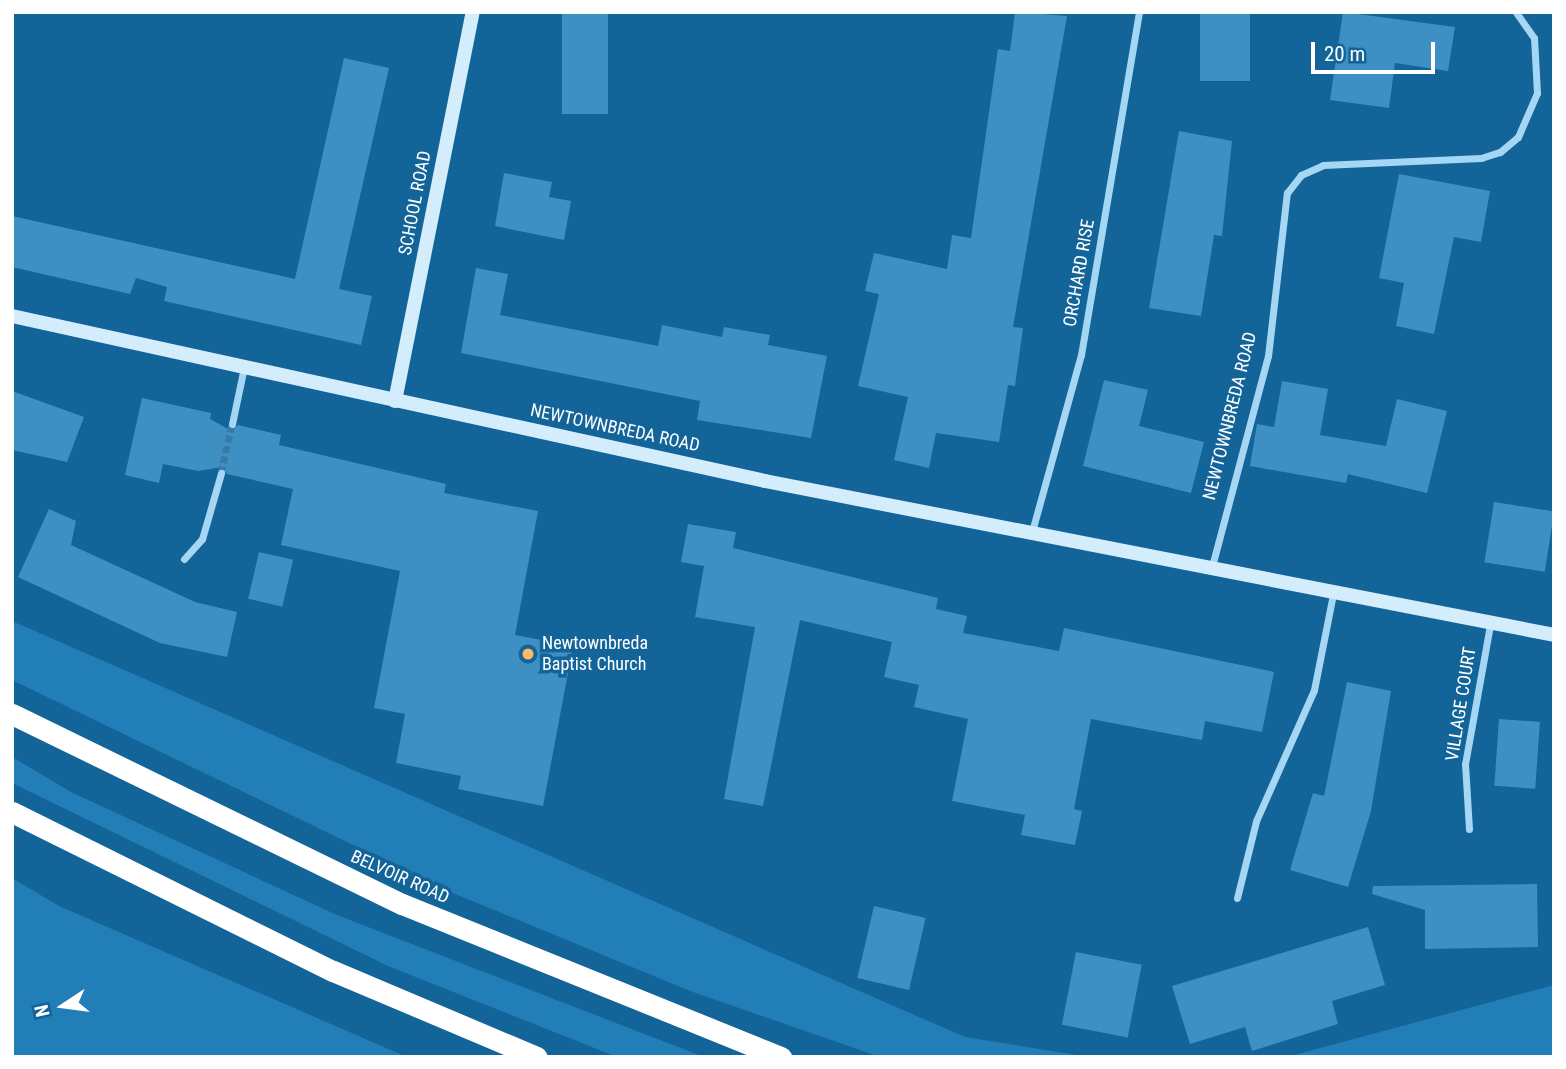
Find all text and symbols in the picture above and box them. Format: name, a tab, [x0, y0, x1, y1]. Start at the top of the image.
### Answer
scale bar	[1314, 28, 1438, 72]
text: 20 m	[1324, 42, 1365, 66]
street label: SCHOOL ROAD	[394, 149, 436, 257]
street label: ORCHARD RISE	[1059, 218, 1099, 328]
street label: NEWTOWNBREDA ROAD	[1199, 330, 1261, 502]
street label: NEWTOWNBREDA ROAD	[528, 400, 702, 456]
place label: Newtownbreda Baptist Church	[542, 633, 648, 676]
street label: VILLAGE COURT	[1441, 645, 1481, 763]
marker: Newtownbreda Baptist Church	[520, 646, 536, 662]
street label: BELVOIR ROAD	[347, 846, 453, 908]
north arrow	[28, 971, 98, 1041]
text: N	[30, 1003, 55, 1019]

